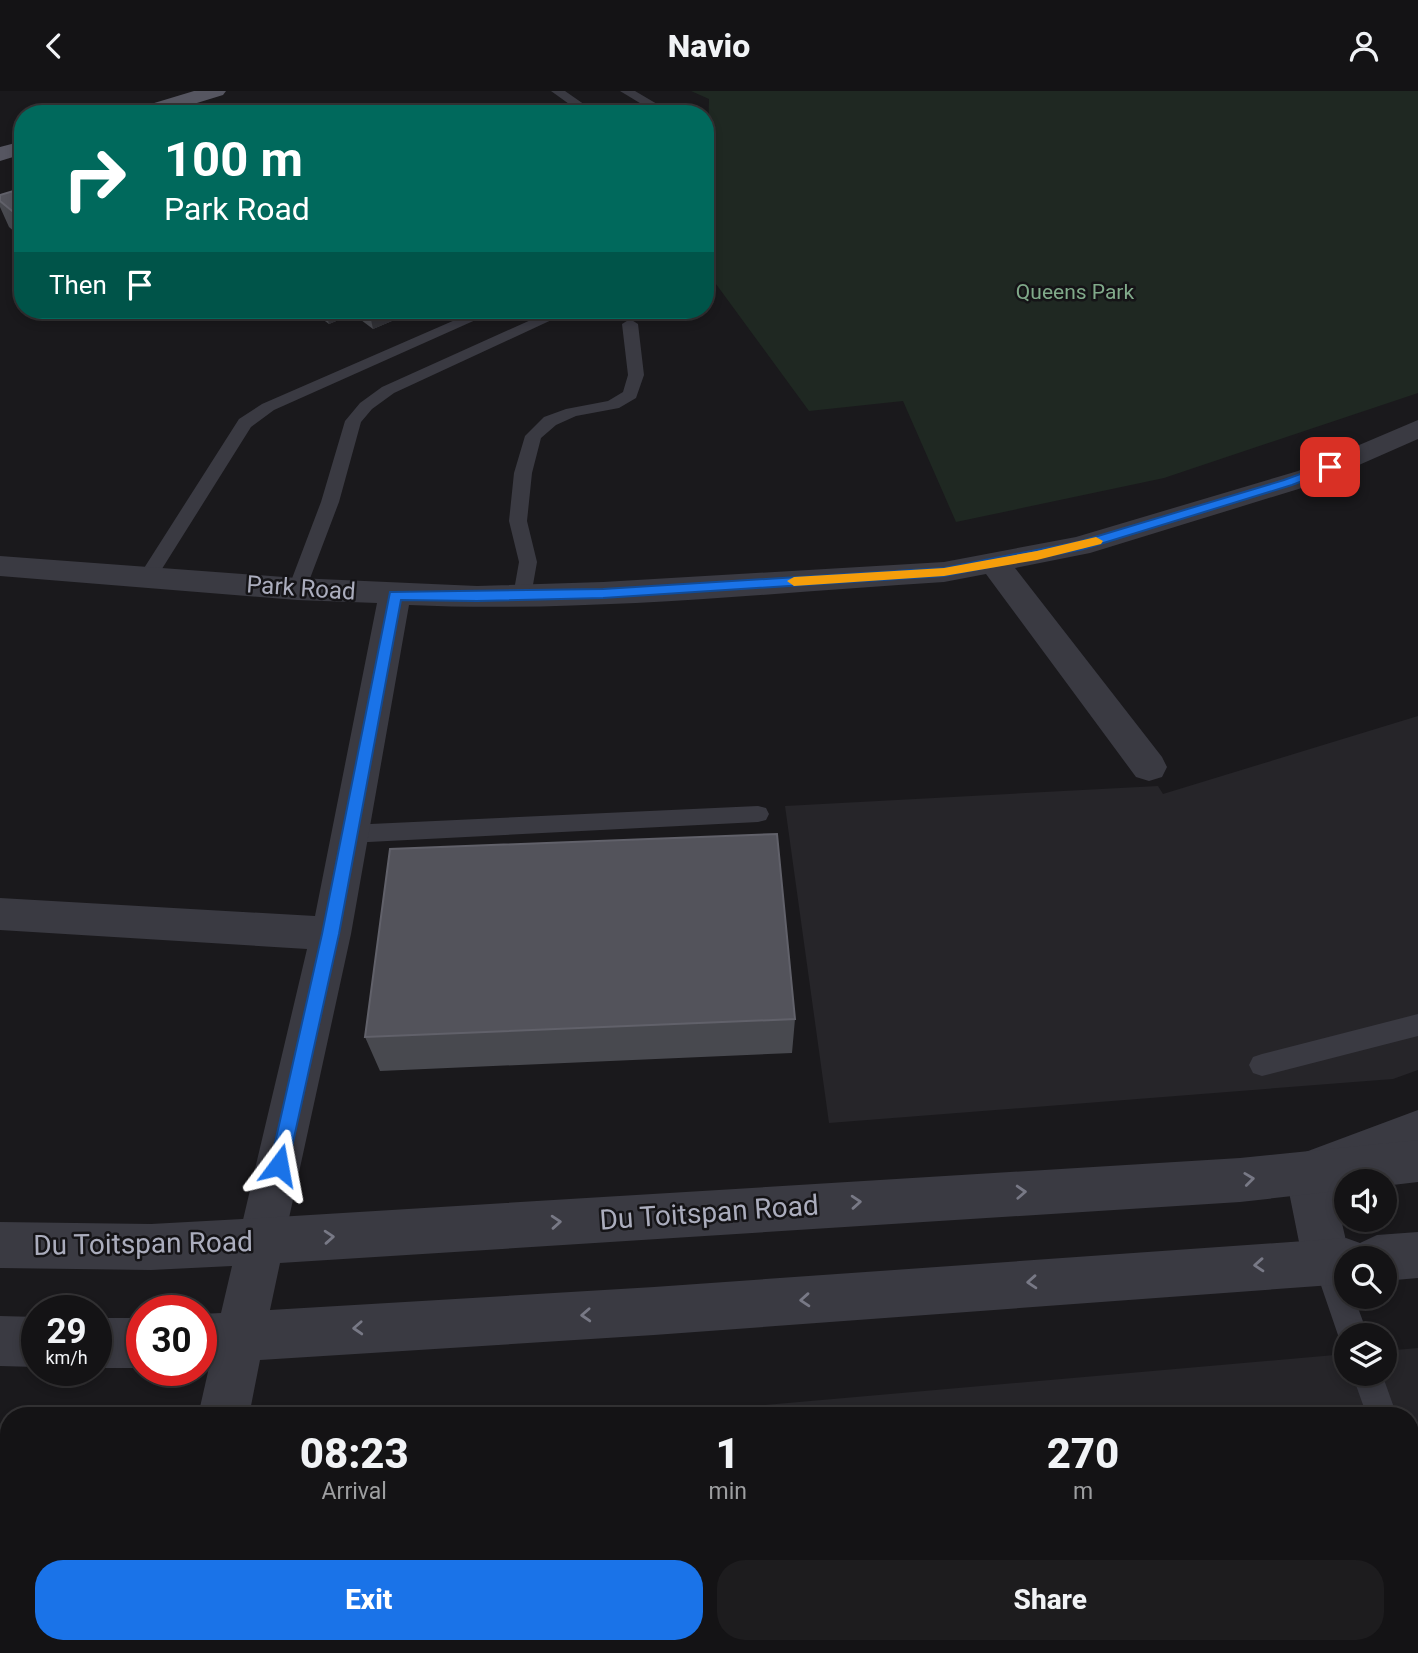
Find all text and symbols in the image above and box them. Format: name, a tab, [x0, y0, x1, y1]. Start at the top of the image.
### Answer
icon: back	[35, 27, 73, 65]
text: Navio	[668, 27, 750, 65]
icon: person	[1345, 27, 1383, 65]
text: 100 m	[164, 131, 303, 188]
icon: right	[49, 133, 140, 224]
text: Park Road	[164, 190, 310, 228]
icon: arrive	[121, 266, 159, 304]
text: Then	[49, 270, 107, 300]
park label: Queens Park	[1016, 280, 1134, 304]
pin	[1300, 437, 1360, 497]
icon: arrive	[1311, 448, 1349, 486]
street label: Park Road	[245, 570, 357, 606]
position arrow	[242, 1128, 316, 1202]
map controls	[1334, 1169, 1397, 1386]
button: sound	[1334, 1169, 1397, 1232]
one-way arrow	[1243, 1172, 1254, 1187]
one-way arrow	[1016, 1185, 1027, 1200]
street label: Du Toitspan Road	[598, 1188, 820, 1237]
one-way arrow	[851, 1195, 862, 1210]
one-way arrow	[551, 1215, 562, 1230]
street label: Du Toitspan Road	[33, 1225, 253, 1262]
one-way arrow	[324, 1230, 335, 1245]
button: search	[1334, 1246, 1397, 1309]
one-way arrow	[1253, 1257, 1264, 1272]
one-way arrow	[1026, 1274, 1037, 1289]
one-way arrow	[800, 1292, 811, 1307]
speed limit sign: 30	[126, 1295, 217, 1386]
one-way arrow	[580, 1307, 591, 1322]
text: 29	[46, 1311, 87, 1352]
one-way arrow	[353, 1320, 364, 1335]
button: layers	[1334, 1323, 1397, 1386]
text: km/h	[45, 1347, 88, 1368]
text: 08:23	[300, 1429, 409, 1478]
text: 1	[716, 1429, 740, 1478]
text: 270	[1047, 1429, 1119, 1478]
text: Arrival	[322, 1478, 387, 1505]
text: min	[708, 1478, 747, 1505]
text: m	[1073, 1478, 1093, 1505]
button: Exit	[35, 1560, 703, 1640]
button: Share	[717, 1560, 1384, 1640]

